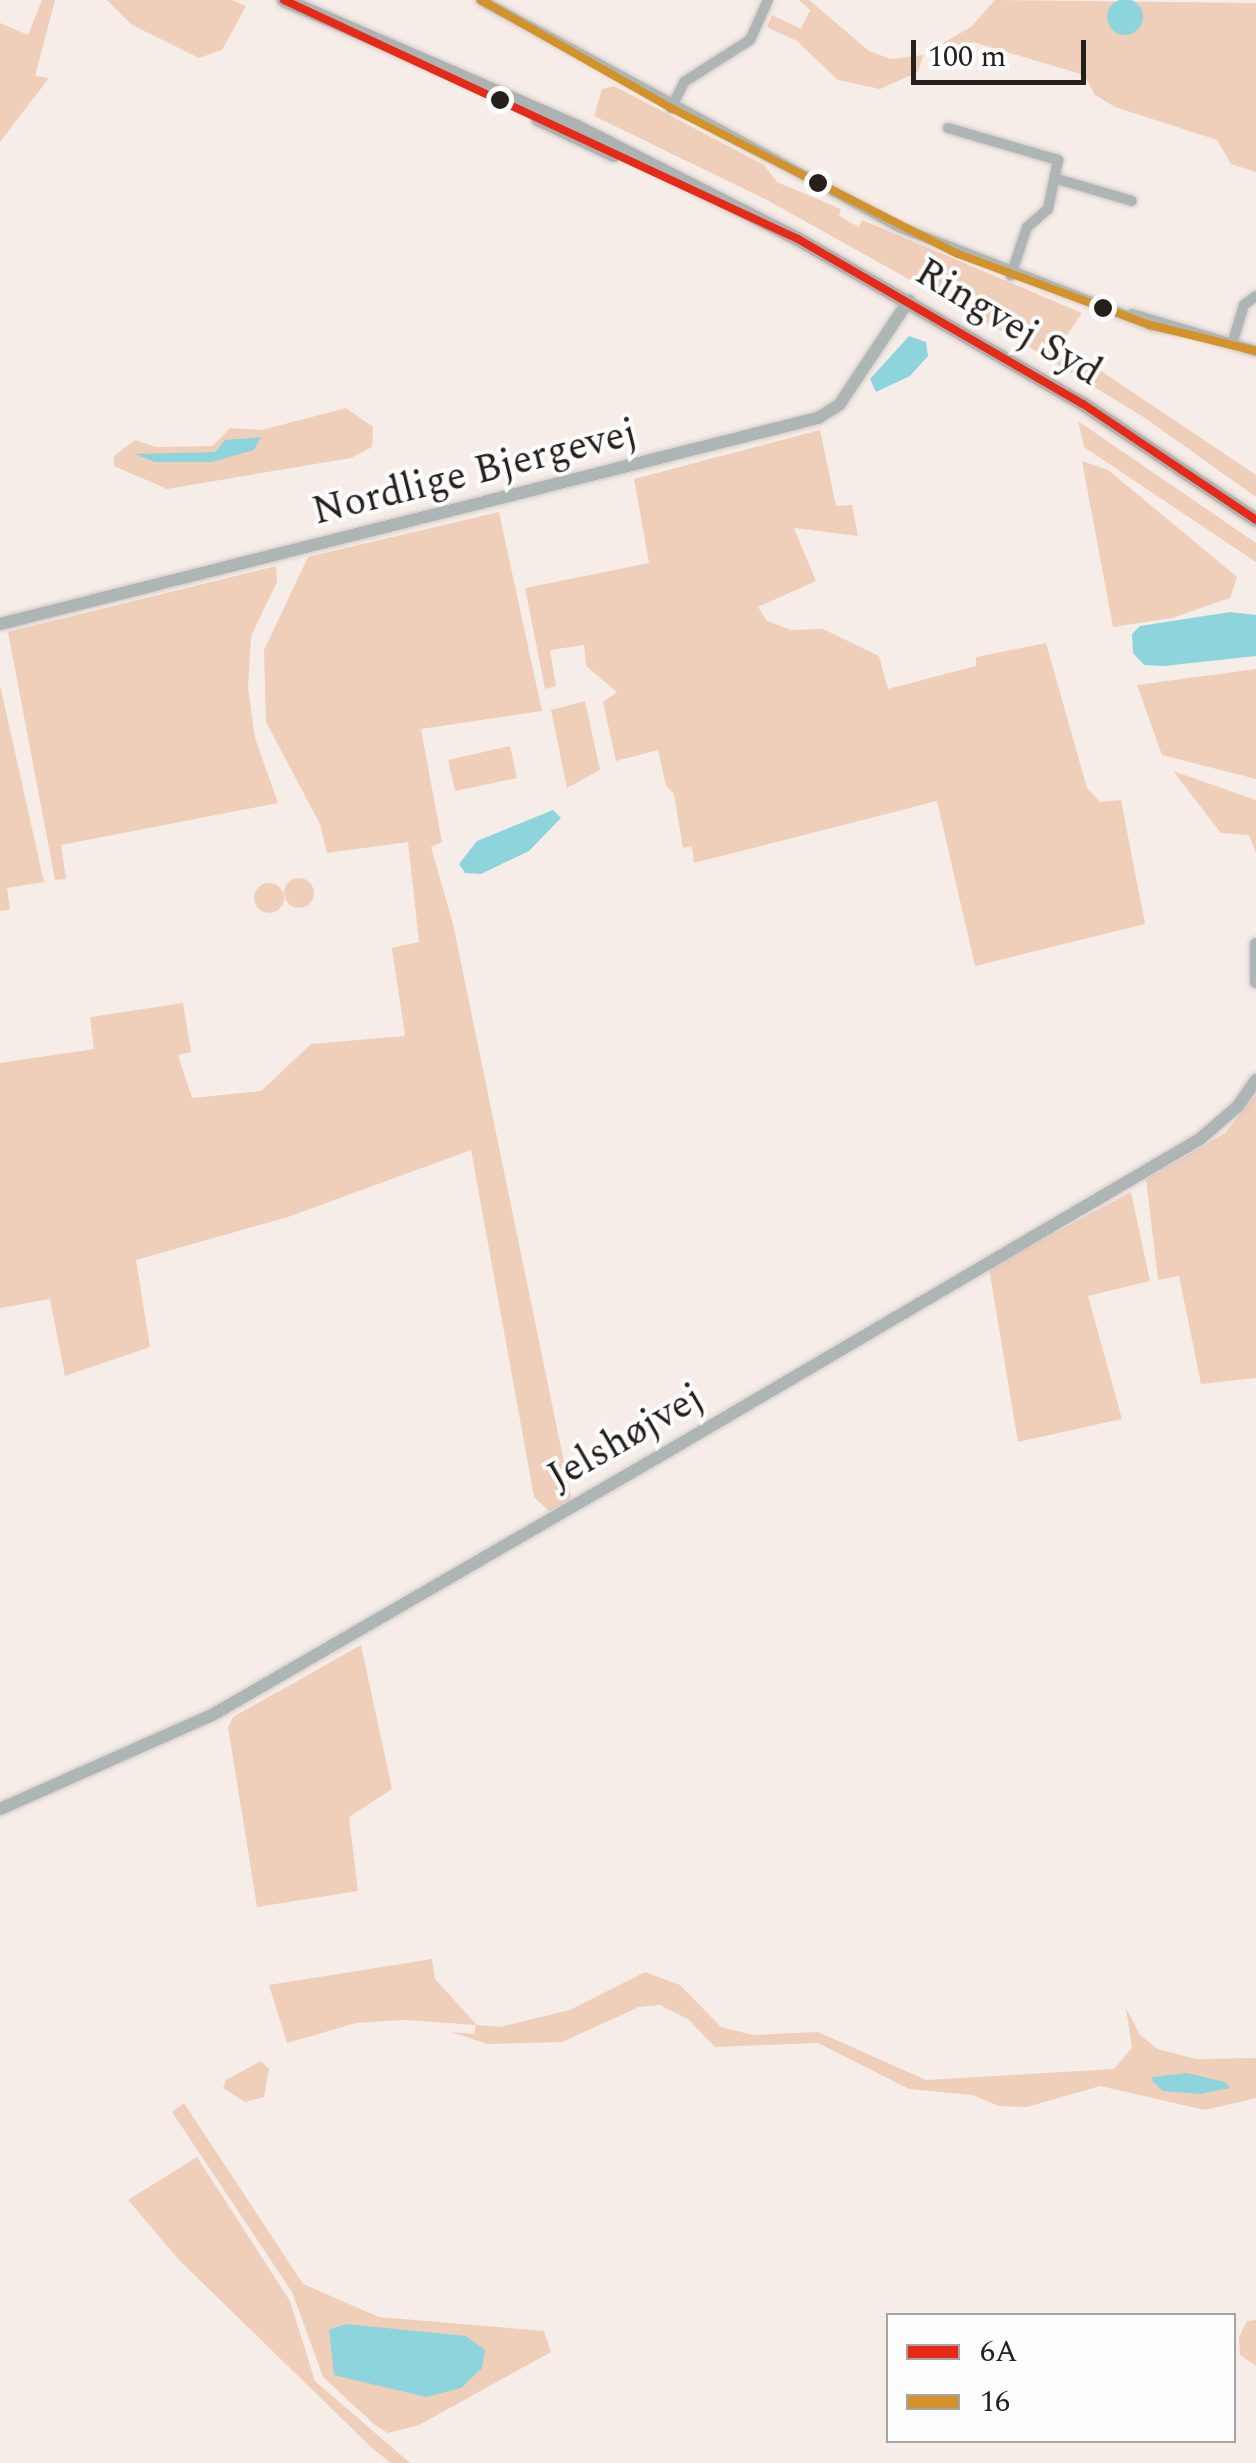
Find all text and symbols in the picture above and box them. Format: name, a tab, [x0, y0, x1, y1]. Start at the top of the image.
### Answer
scale bar	[916, 20, 1091, 82]
text: 100 m	[928, 34, 1006, 80]
unlabelled marker	[490, 90, 510, 110]
unlabelled marker	[808, 173, 828, 193]
street label: Ringvej Syd	[906, 249, 1110, 397]
unlabelled marker	[1093, 298, 1113, 318]
street label: Nordlige Bjergevej	[308, 409, 642, 537]
street label: Jelshøjvej	[540, 1374, 712, 1502]
legend	[886, 2313, 1236, 2443]
text: 6A	[980, 2329, 1018, 2375]
text: 16	[980, 2379, 1010, 2425]

